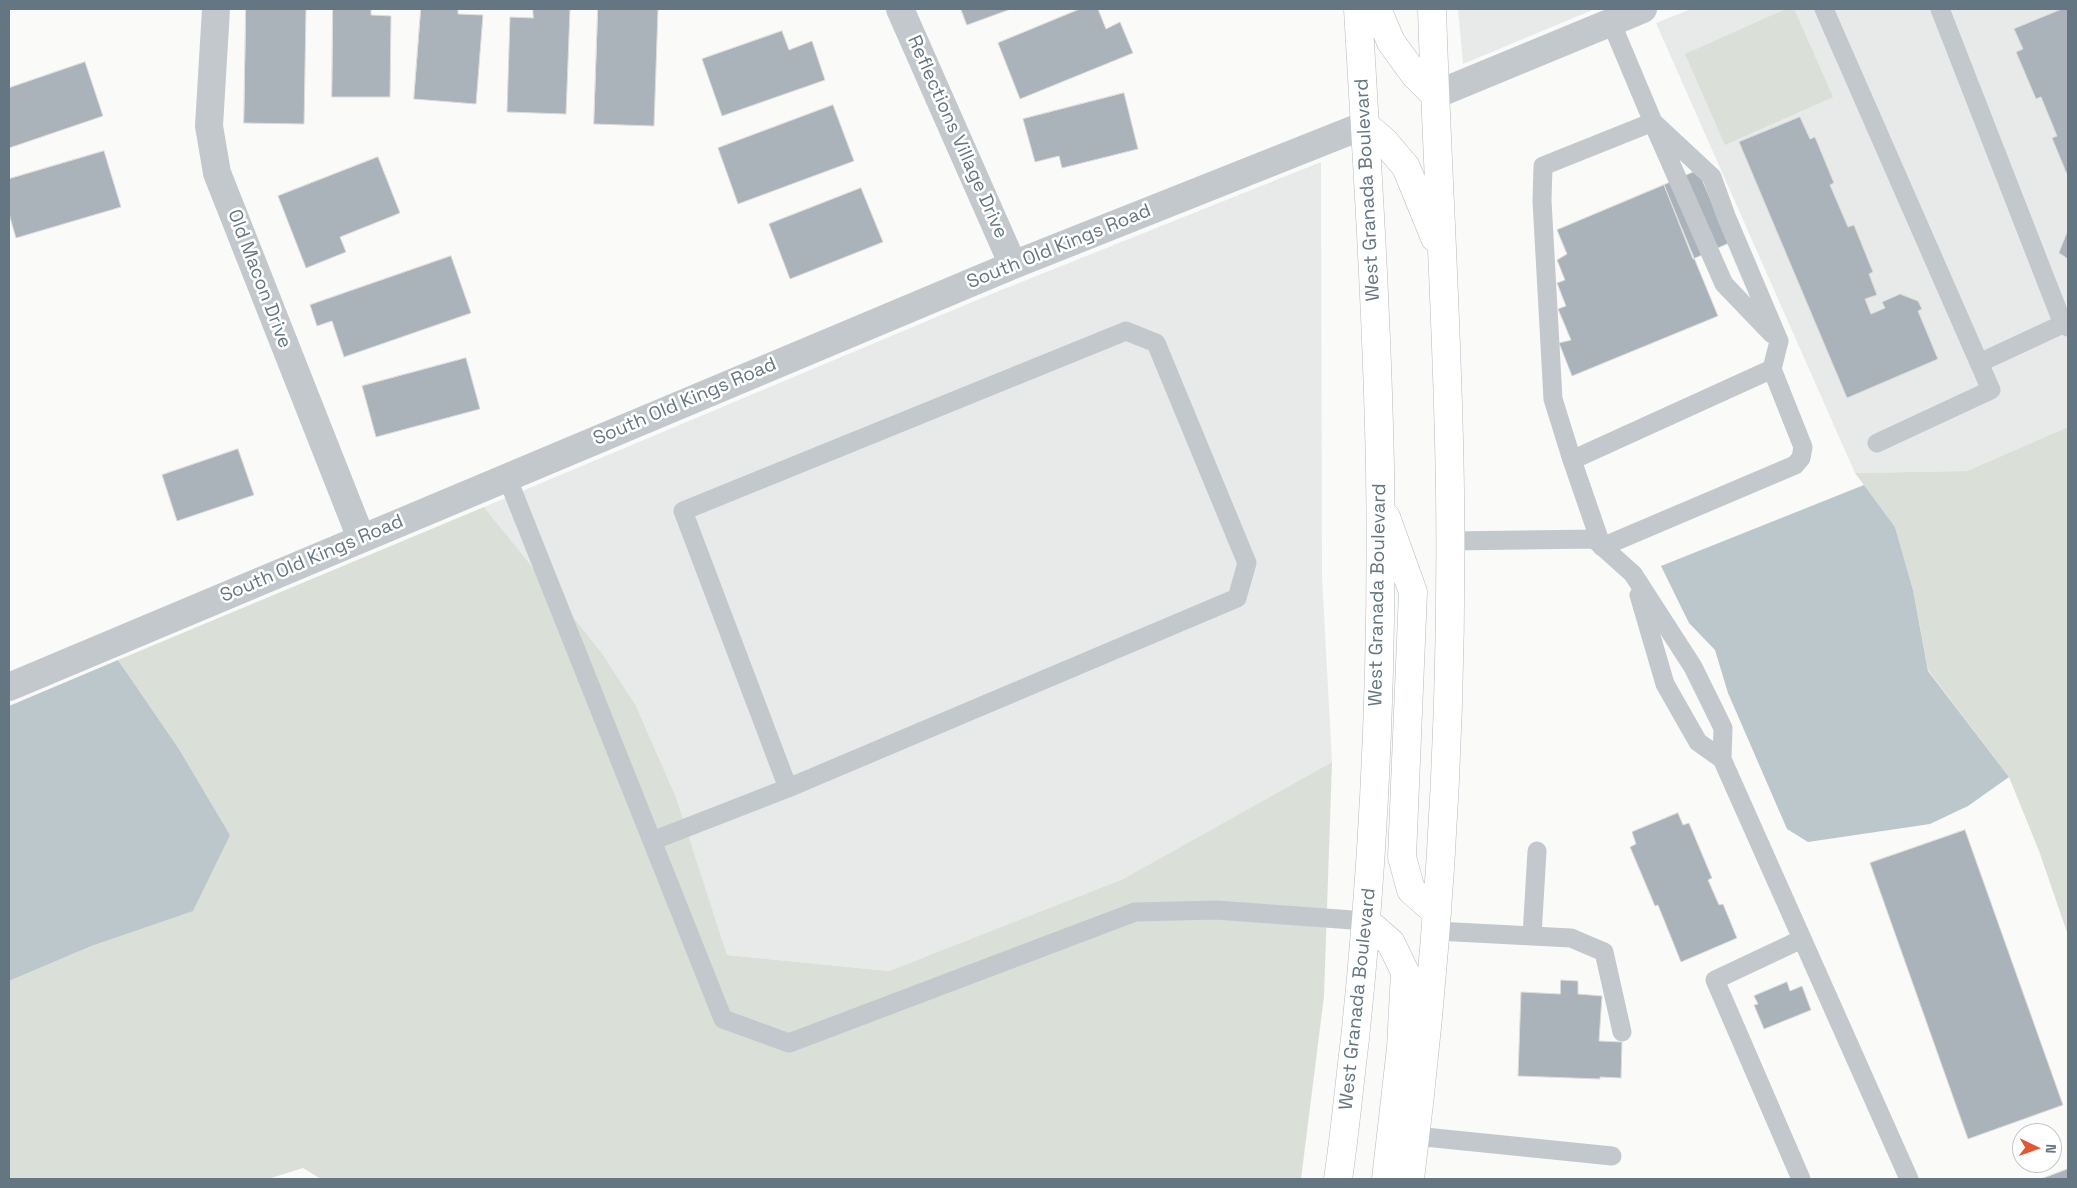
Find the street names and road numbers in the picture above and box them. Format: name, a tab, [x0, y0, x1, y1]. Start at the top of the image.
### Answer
street label: Reflections Village Drive	[902, 32, 1012, 242]
street label: West Granada Boulevard	[1351, 78, 1385, 302]
street label: South Old Kings Road	[964, 200, 1154, 294]
street label: Old Macon Drive	[222, 206, 296, 352]
street label: South Old Kings Road	[590, 353, 780, 451]
street label: West Granada Boulevard	[1365, 483, 1391, 707]
street label: South Old Kings Road	[217, 510, 407, 608]
street label: West Granada Boulevard	[1335, 887, 1381, 1111]

